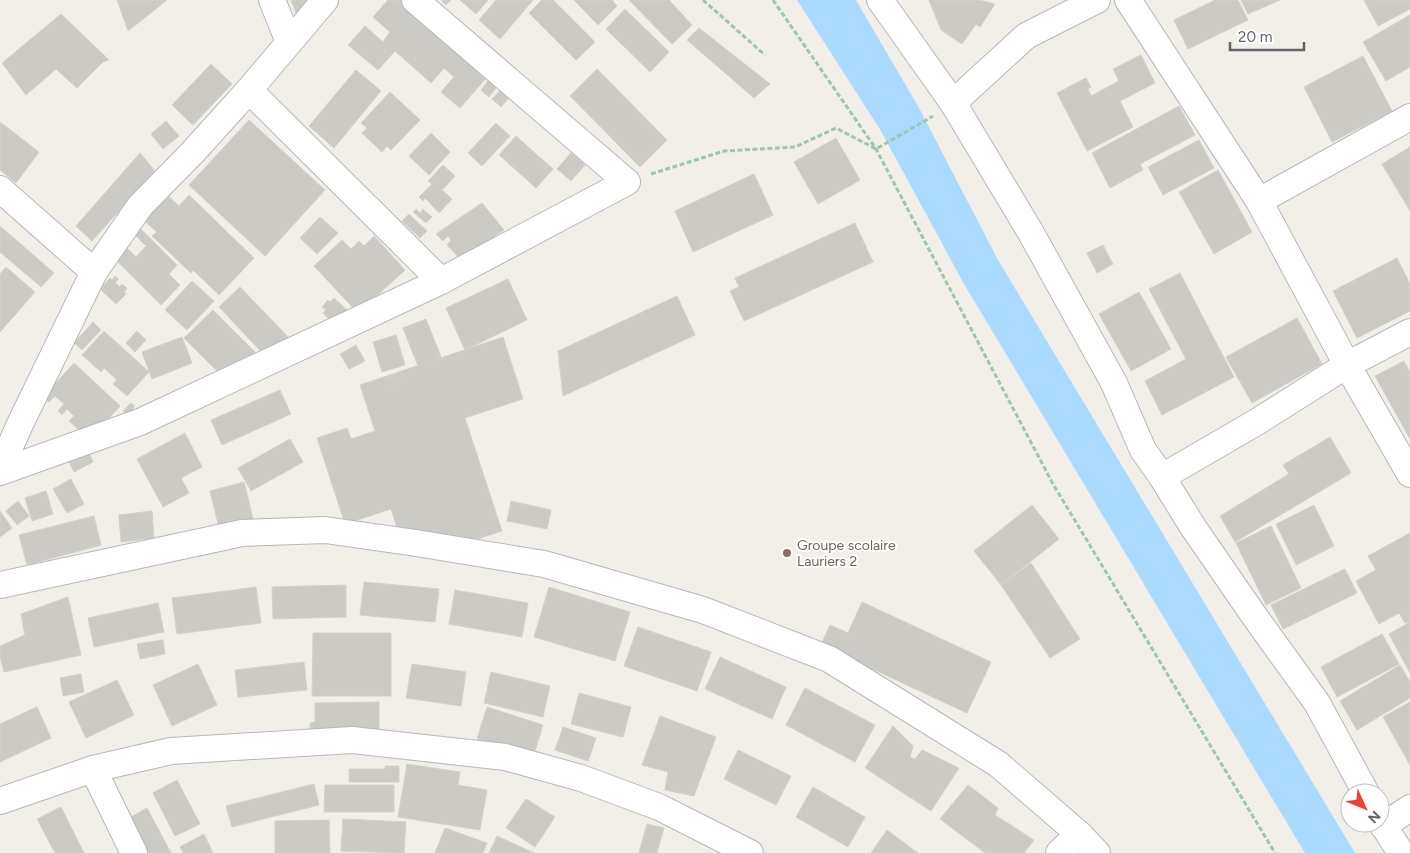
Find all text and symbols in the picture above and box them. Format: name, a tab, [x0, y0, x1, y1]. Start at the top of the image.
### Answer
scale bar	[1230, 20, 1304, 52]
text: 20 m	[1238, 28, 1272, 46]
place label: Groupe scolaire Lauriers 2	[797, 537, 896, 570]
marker: Groupe scolaire Lauriers 2	[781, 547, 793, 559]
north arrow	[1340, 783, 1390, 833]
text: N	[1364, 807, 1384, 826]

